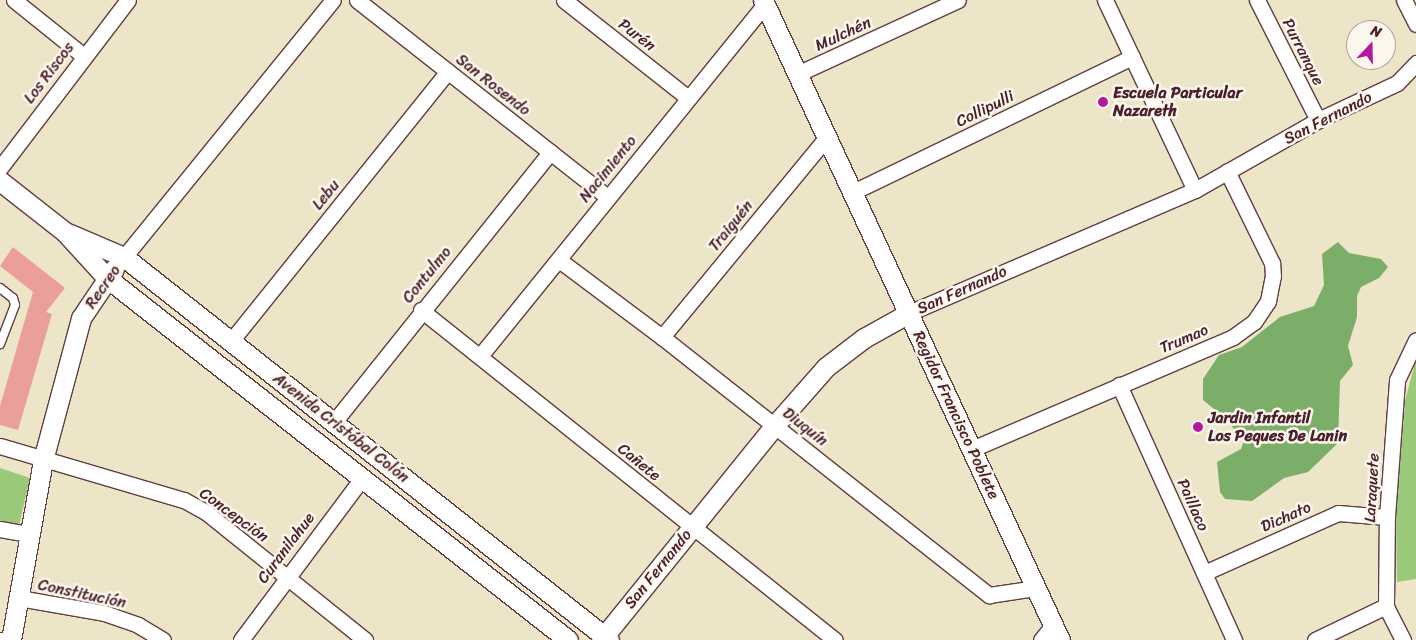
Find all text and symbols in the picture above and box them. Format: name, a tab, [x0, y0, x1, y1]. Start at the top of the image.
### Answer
street label: Mulchén	[812, 13, 874, 55]
street label: Purén	[615, 15, 659, 55]
street label: Purranque	[1278, 15, 1328, 89]
text: N	[1367, 18, 1385, 45]
north arrow	[1346, 20, 1396, 70]
street label: Los Riscos	[20, 39, 78, 107]
street label: San Rosendo	[452, 50, 534, 120]
place label: Escuela Particular Nazareth	[1113, 83, 1242, 121]
street label: Collipulli	[953, 87, 1017, 131]
street label: San Fernando	[1281, 88, 1375, 148]
marker: Escuela Particular Nazareth	[1097, 96, 1109, 108]
street label: Nacimiento	[575, 132, 641, 206]
street label: Lebu	[308, 176, 344, 214]
street label: Traiguén	[705, 197, 757, 255]
street label: Contulmo	[398, 243, 456, 307]
street label: Recreo	[81, 262, 125, 312]
street label: San Fernando	[914, 262, 1010, 318]
street label: Trumao	[1157, 320, 1211, 358]
street label: Regidor Francisco Poblete	[909, 328, 1003, 502]
street label: Avenida Cristóbal Colón	[269, 369, 413, 487]
street label: Diuquín	[779, 403, 831, 451]
place label: Jardin Infantil Los Peques De Lanin	[1208, 408, 1348, 446]
marker: Jardin Infantil Los Peques De Lanin	[1192, 421, 1204, 433]
street label: Cañete	[614, 439, 664, 485]
street label: Laraquete	[1361, 453, 1383, 523]
street label: Paillaco	[1173, 476, 1213, 534]
street label: Concepción	[196, 484, 272, 546]
street label: Dichato	[1258, 498, 1314, 536]
street label: Curanilahue	[253, 509, 319, 587]
street label: San Fernando	[620, 526, 696, 612]
street label: Constitución	[36, 575, 128, 613]

